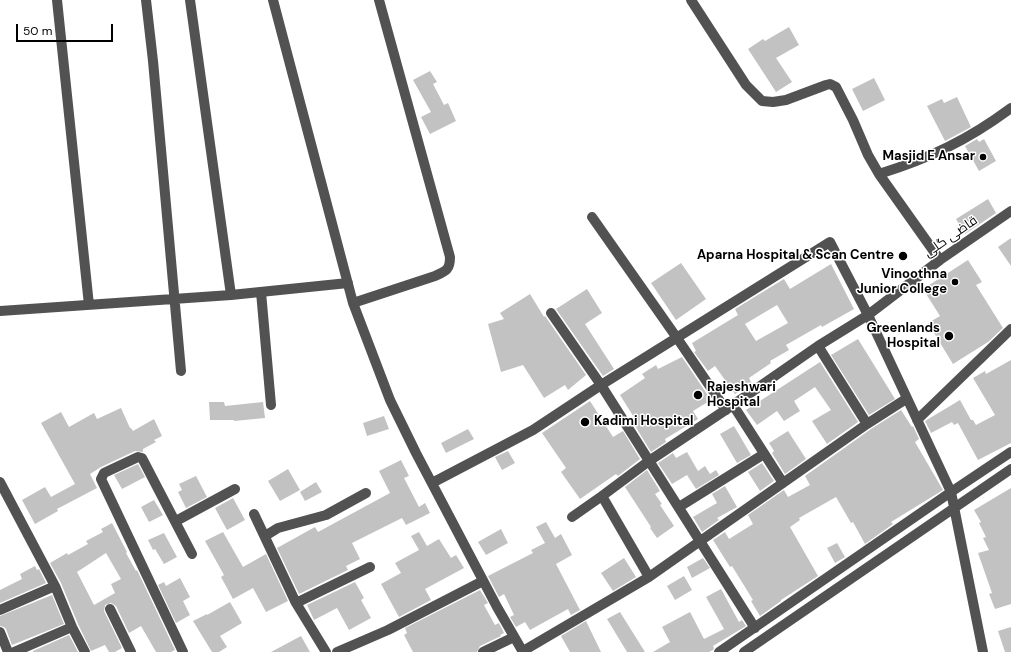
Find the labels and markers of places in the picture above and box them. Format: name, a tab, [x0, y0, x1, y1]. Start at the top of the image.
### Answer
place label: Masjid E Ansar	[883, 149, 975, 165]
marker: Masjid E Ansar	[978, 152, 988, 162]
place label: Aparna Hospital & Scan Centre	[697, 248, 894, 264]
marker: Aparna Hospital & Scan Centre	[897, 250, 909, 262]
place label: Vinoothna Junior College	[857, 267, 947, 298]
marker: Vinoothna Junior College	[950, 277, 960, 287]
place label: Greenlands Hospital	[866, 321, 940, 352]
marker: Greenlands Hospital	[943, 330, 955, 342]
place label: Rajeshwari Hospital	[707, 380, 776, 411]
marker: Rajeshwari Hospital	[692, 389, 704, 401]
place label: Kadimi Hospital	[594, 414, 693, 430]
marker: Kadimi Hospital	[579, 416, 591, 428]

